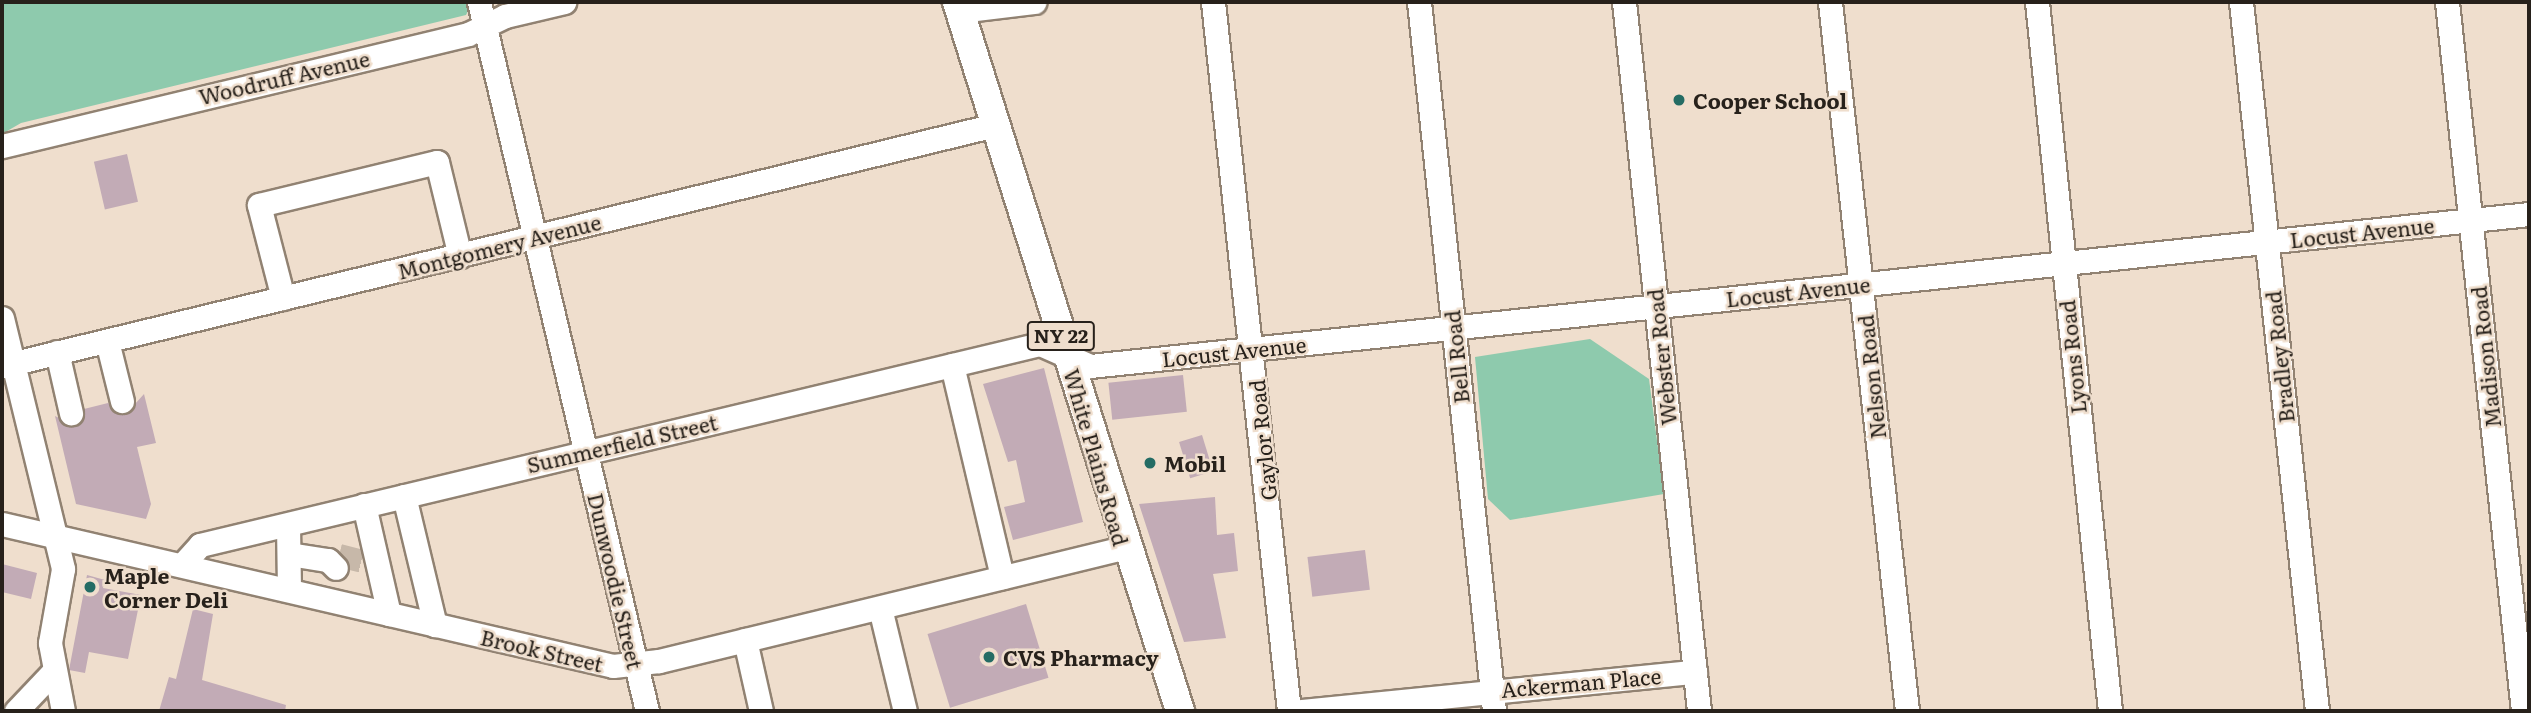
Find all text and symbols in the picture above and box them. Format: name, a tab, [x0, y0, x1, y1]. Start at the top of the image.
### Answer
street label: Woodruff Avenue	[196, 45, 372, 109]
place label: Cooper School	[1693, 87, 1847, 113]
marker: Cooper School	[1671, 92, 1687, 108]
street label: Montgomery Avenue	[395, 209, 603, 283]
street label: Locust Avenue	[2288, 212, 2436, 252]
street label: Locust Avenue	[1724, 271, 1872, 311]
street label: Madison Road	[2465, 285, 2505, 429]
street label: Webster Road	[1641, 287, 1681, 427]
street label: Bradley Road	[2260, 290, 2298, 424]
street label: Lyons Road	[2054, 299, 2090, 415]
street label: Bell Road	[1439, 309, 1473, 405]
street label: Nelson Road	[1852, 314, 1890, 440]
road number: NY 22	[1026, 320, 1096, 352]
street label: Locust Avenue	[1160, 331, 1308, 371]
street label: White Plains Road	[1060, 366, 1134, 548]
street label: Gaylor Road	[1243, 378, 1281, 502]
street label: Summerfield Street	[524, 409, 720, 477]
place label: Mobil	[1164, 450, 1226, 476]
marker: Mobil	[1142, 455, 1158, 471]
street label: Dunwoodie Street	[583, 491, 649, 671]
place label: Maple Corner Deli	[104, 562, 228, 612]
marker: Maple Corner Deli	[82, 579, 98, 595]
street label: Brook Street	[478, 624, 606, 676]
place label: CVS Pharmacy	[1003, 644, 1159, 670]
marker: CVS Pharmacy	[981, 649, 997, 665]
street label: Ackerman Place	[1500, 662, 1662, 702]

